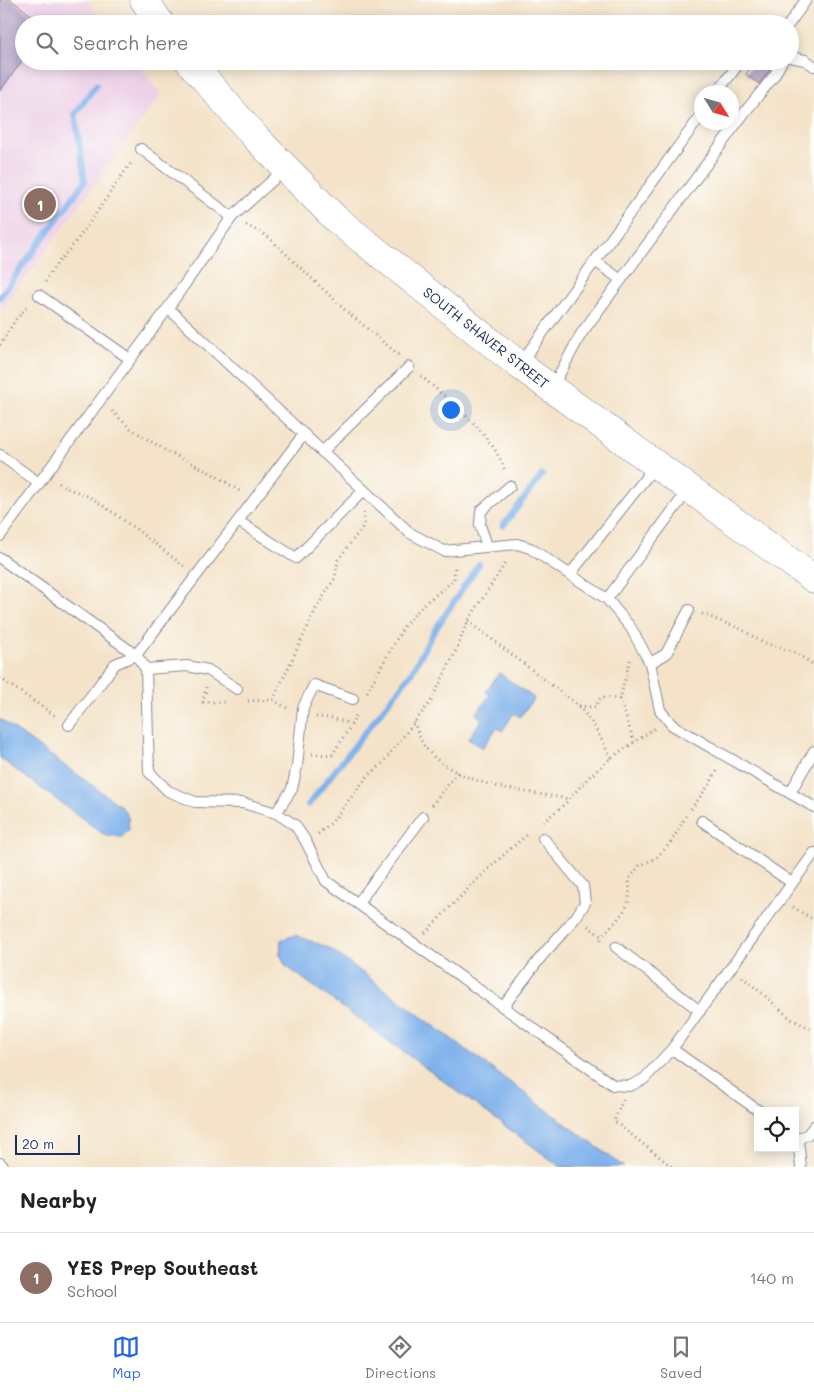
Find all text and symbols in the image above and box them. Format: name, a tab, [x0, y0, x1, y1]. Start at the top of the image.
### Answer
search box	[15, 15, 799, 70]
icon: search	[33, 29, 61, 57]
text: Search here	[73, 30, 189, 55]
north arrow	[694, 85, 739, 130]
pin: 1	[24, 185, 56, 223]
street label: SOUTH SHAVER STREET	[419, 282, 553, 393]
your location	[438, 397, 464, 423]
map controls	[754, 1107, 799, 1152]
button: locate	[754, 1107, 799, 1152]
scale bar	[15, 1132, 80, 1155]
text: 20 m	[22, 1134, 54, 1153]
text: Nearby	[20, 1186, 97, 1213]
text: YES Prep Southeast	[67, 1255, 258, 1280]
text: 1	[32, 1267, 40, 1288]
text: 140 m	[750, 1267, 794, 1288]
text: School	[67, 1280, 117, 1301]
tab: Map	[112, 1333, 141, 1382]
tab: Directions	[365, 1333, 436, 1382]
tab: Saved	[660, 1333, 702, 1382]

